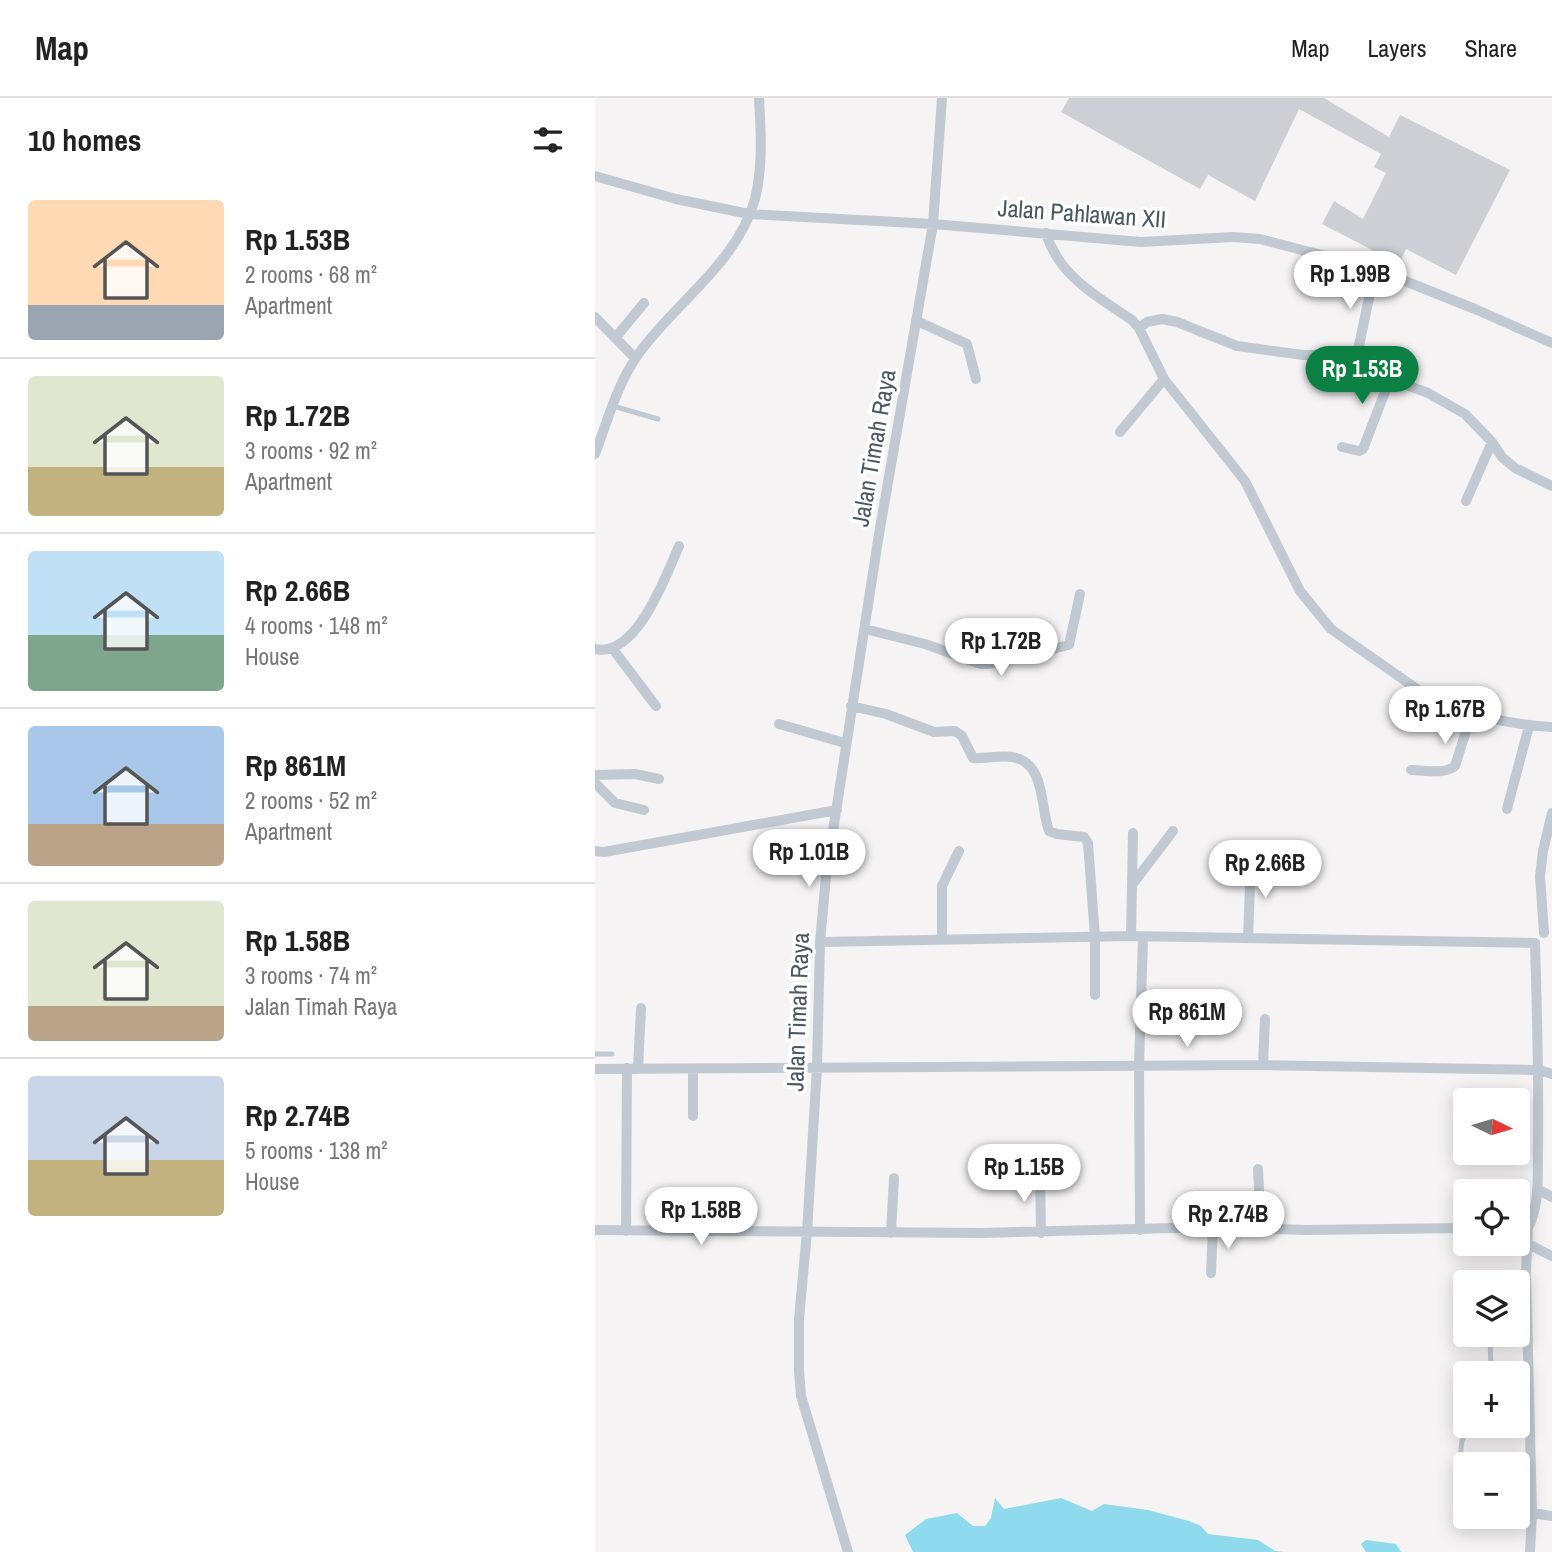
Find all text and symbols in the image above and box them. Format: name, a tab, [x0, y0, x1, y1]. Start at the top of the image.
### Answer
text: Map	[35, 26, 89, 70]
text: Map	[1291, 32, 1329, 64]
text: Layers	[1367, 32, 1426, 64]
text: Share	[1464, 32, 1517, 64]
text: 10 homes	[28, 120, 142, 160]
icon: filters	[529, 121, 567, 159]
street label: Jalan Pahlawan XII	[997, 191, 1167, 235]
text: Rp 1.53B	[245, 219, 350, 259]
icon: home	[84, 228, 168, 312]
pin: Rp 1.99B	[1278, 252, 1422, 311]
text: Rp 1.99B	[1310, 258, 1390, 289]
text: 2 rooms · 68 m²	[245, 259, 377, 290]
text: Apartment	[245, 290, 332, 321]
pin: Rp 1.53B	[1290, 346, 1434, 406]
text: Rp 1.53B	[1322, 353, 1402, 384]
street label: Jalan Timah Raya	[843, 367, 903, 529]
text: Rp 1.72B	[245, 395, 350, 435]
icon: home	[84, 404, 168, 488]
text: 3 rooms · 92 m²	[245, 435, 377, 466]
text: Apartment	[245, 466, 332, 497]
text: Rp 2.66B	[245, 570, 350, 610]
icon: home	[84, 579, 168, 663]
text: 4 rooms · 148 m²	[245, 610, 388, 641]
pin: Rp 1.72B	[929, 618, 1073, 678]
text: Rp 1.72B	[961, 625, 1041, 656]
text: House	[245, 641, 300, 672]
pin: Rp 1.67B	[1373, 686, 1517, 746]
text: Rp 1.67B	[1405, 693, 1485, 724]
text: Rp 861M	[245, 745, 346, 785]
icon: home	[84, 754, 168, 838]
text: 2 rooms · 52 m²	[245, 785, 377, 816]
text: Apartment	[245, 816, 332, 847]
pin: Rp 1.01B	[737, 830, 881, 889]
text: Rp 1.01B	[769, 836, 849, 867]
pin: Rp 2.66B	[1193, 840, 1337, 900]
text: Rp 2.66B	[1225, 847, 1305, 878]
text: Rp 1.58B	[245, 920, 350, 960]
icon: home	[84, 929, 168, 1013]
street label: Jalan Timah Raya	[778, 932, 816, 1092]
text: 3 rooms · 74 m²	[245, 960, 377, 991]
pin: Rp 861M	[1122, 990, 1252, 1049]
text: Jalan Timah Raya	[245, 991, 397, 1022]
text: Rp 861M	[1148, 996, 1226, 1027]
north arrow	[1453, 1088, 1529, 1166]
map controls	[1453, 1088, 1530, 1529]
text: Rp 2.74B	[245, 1095, 350, 1135]
icon: home	[84, 1104, 168, 1188]
text: 5 rooms · 138 m²	[245, 1135, 388, 1166]
pin: Rp 1.15B	[952, 1144, 1096, 1204]
text: Rp 1.15B	[984, 1151, 1064, 1182]
text: House	[245, 1166, 300, 1197]
button: locate	[1453, 1179, 1530, 1256]
pin: Rp 1.58B	[629, 1188, 773, 1247]
pin: Rp 2.74B	[1156, 1192, 1300, 1251]
text: Rp 1.58B	[661, 1194, 741, 1225]
text: Rp 2.74B	[1188, 1198, 1268, 1229]
button: layers	[1453, 1270, 1530, 1347]
button: +	[1453, 1361, 1530, 1438]
button: −	[1453, 1452, 1530, 1529]

